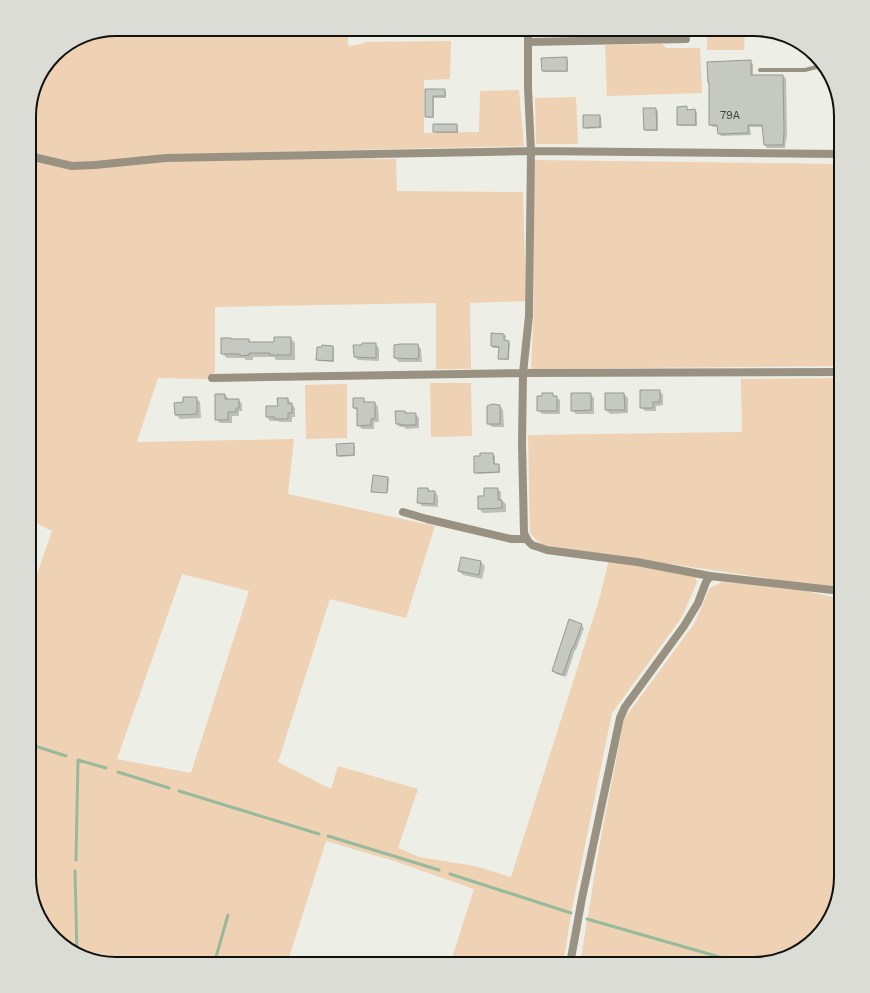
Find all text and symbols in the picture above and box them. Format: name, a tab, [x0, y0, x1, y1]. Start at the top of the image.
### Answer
house number: 79A	[720, 109, 740, 122]

